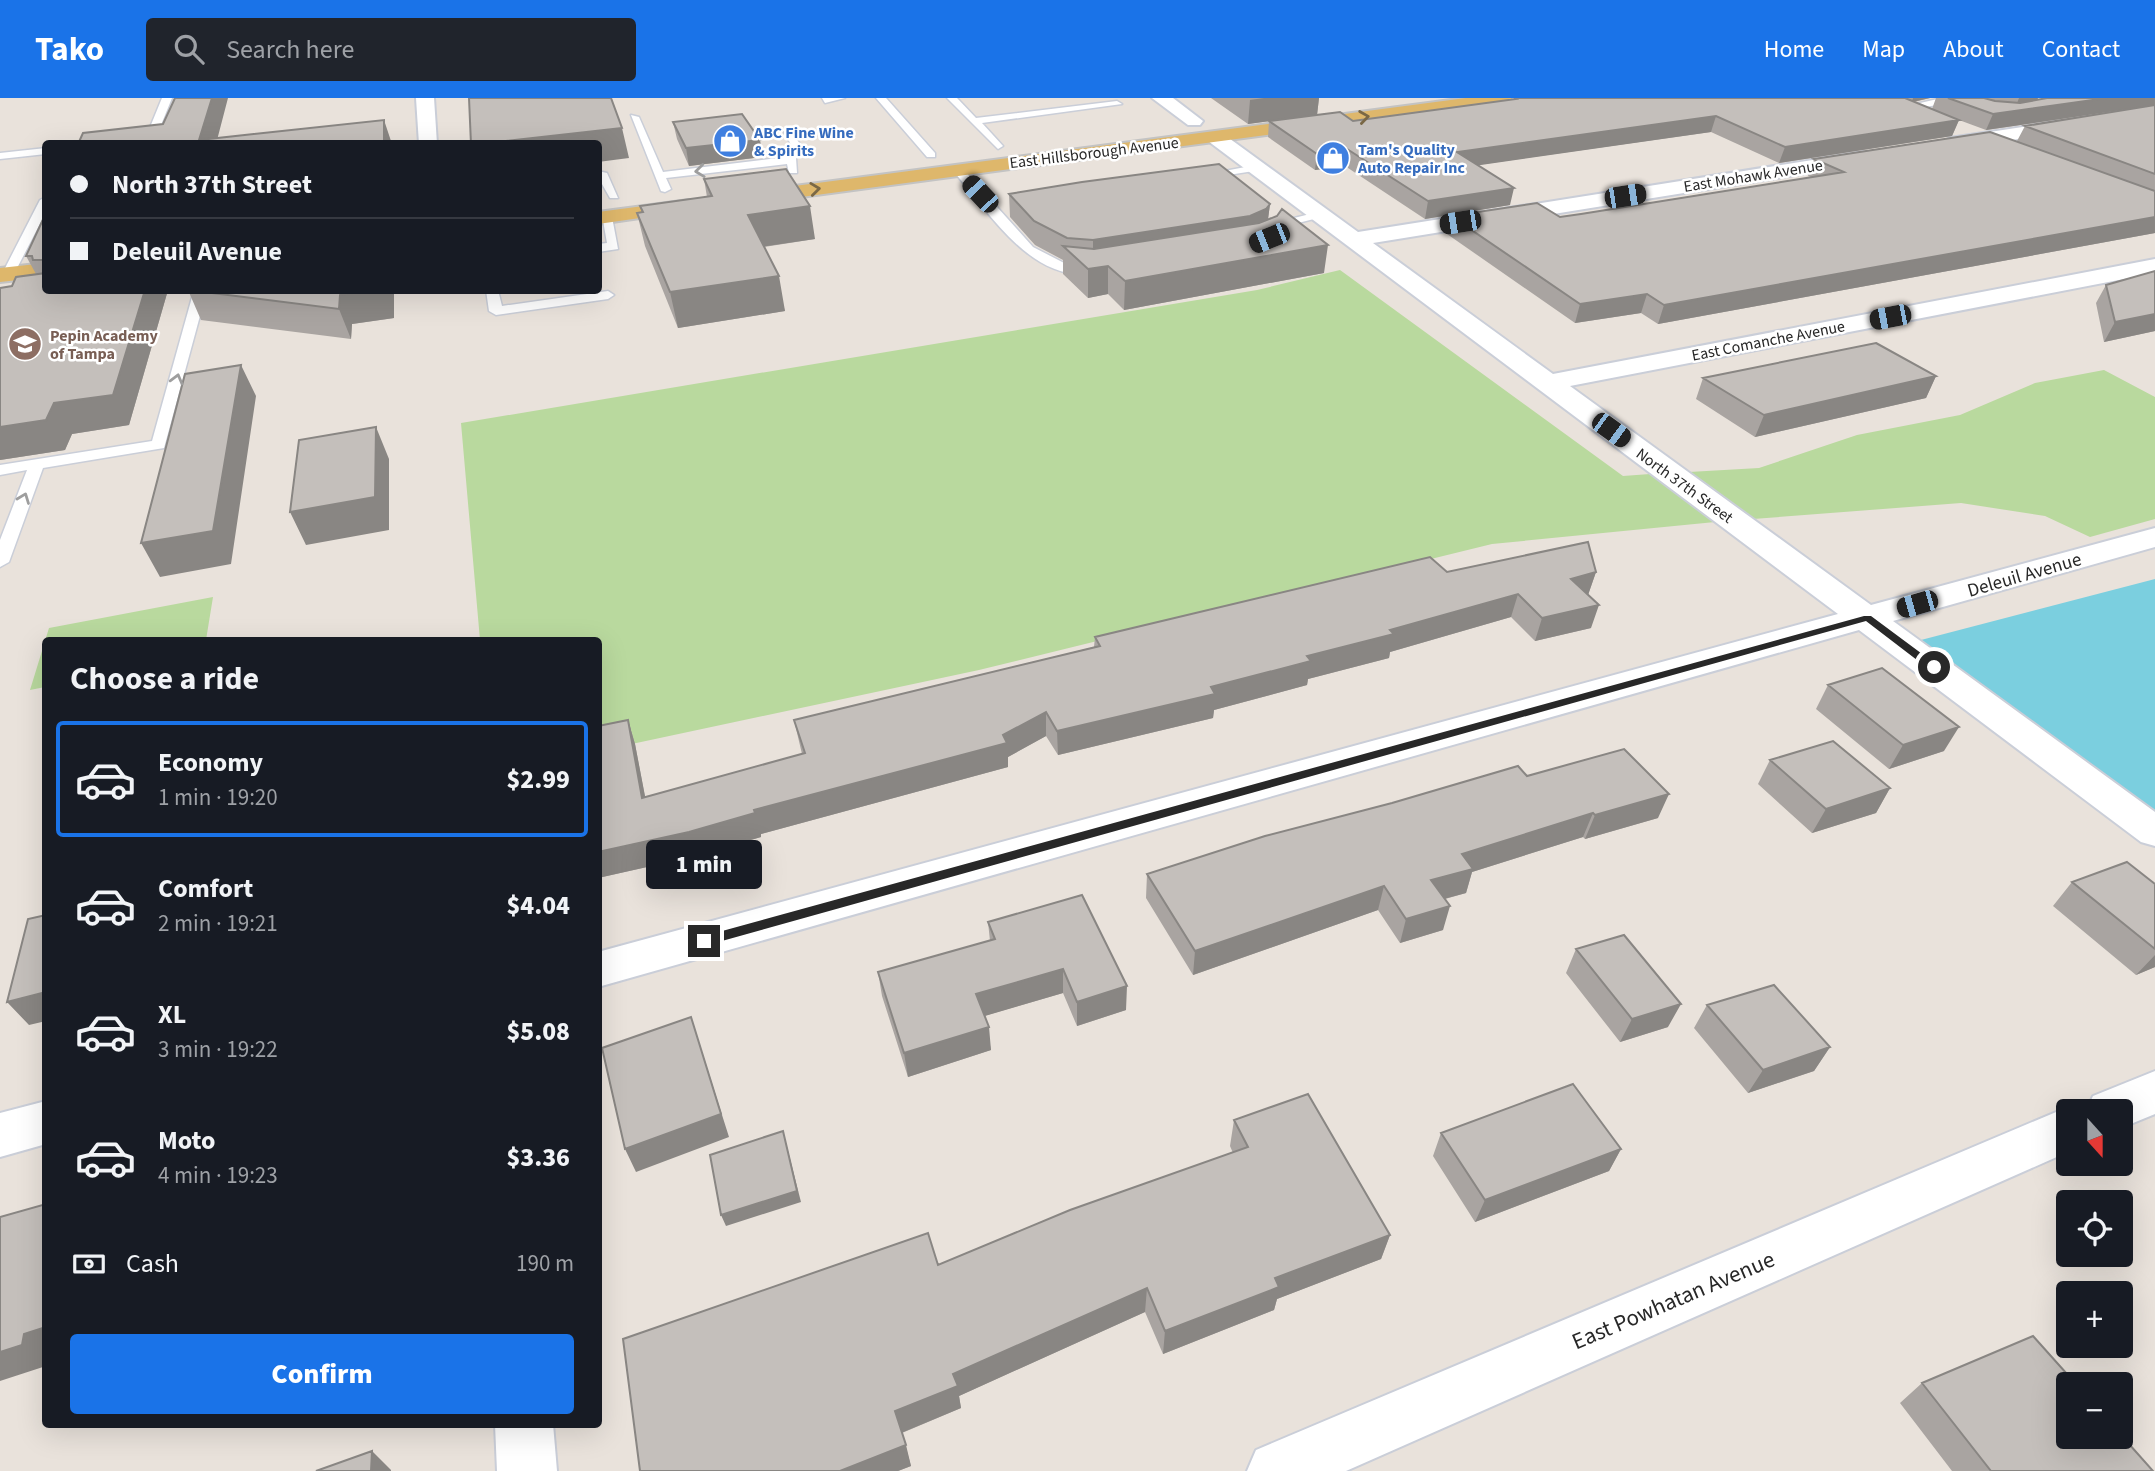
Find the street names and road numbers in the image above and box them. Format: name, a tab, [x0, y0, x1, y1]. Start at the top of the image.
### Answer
street label: East Hillsborough Avenue	[1008, 132, 1180, 174]
street label: East Mohawk Avenue	[1682, 154, 1824, 198]
street label: East Comanche Avenue	[1690, 315, 1847, 367]
street label: North 37th Street	[1631, 443, 1738, 529]
street label: Deleuil Avenue	[1964, 546, 2085, 605]
street label: East Powhatan Avenue	[1567, 1243, 1780, 1358]

